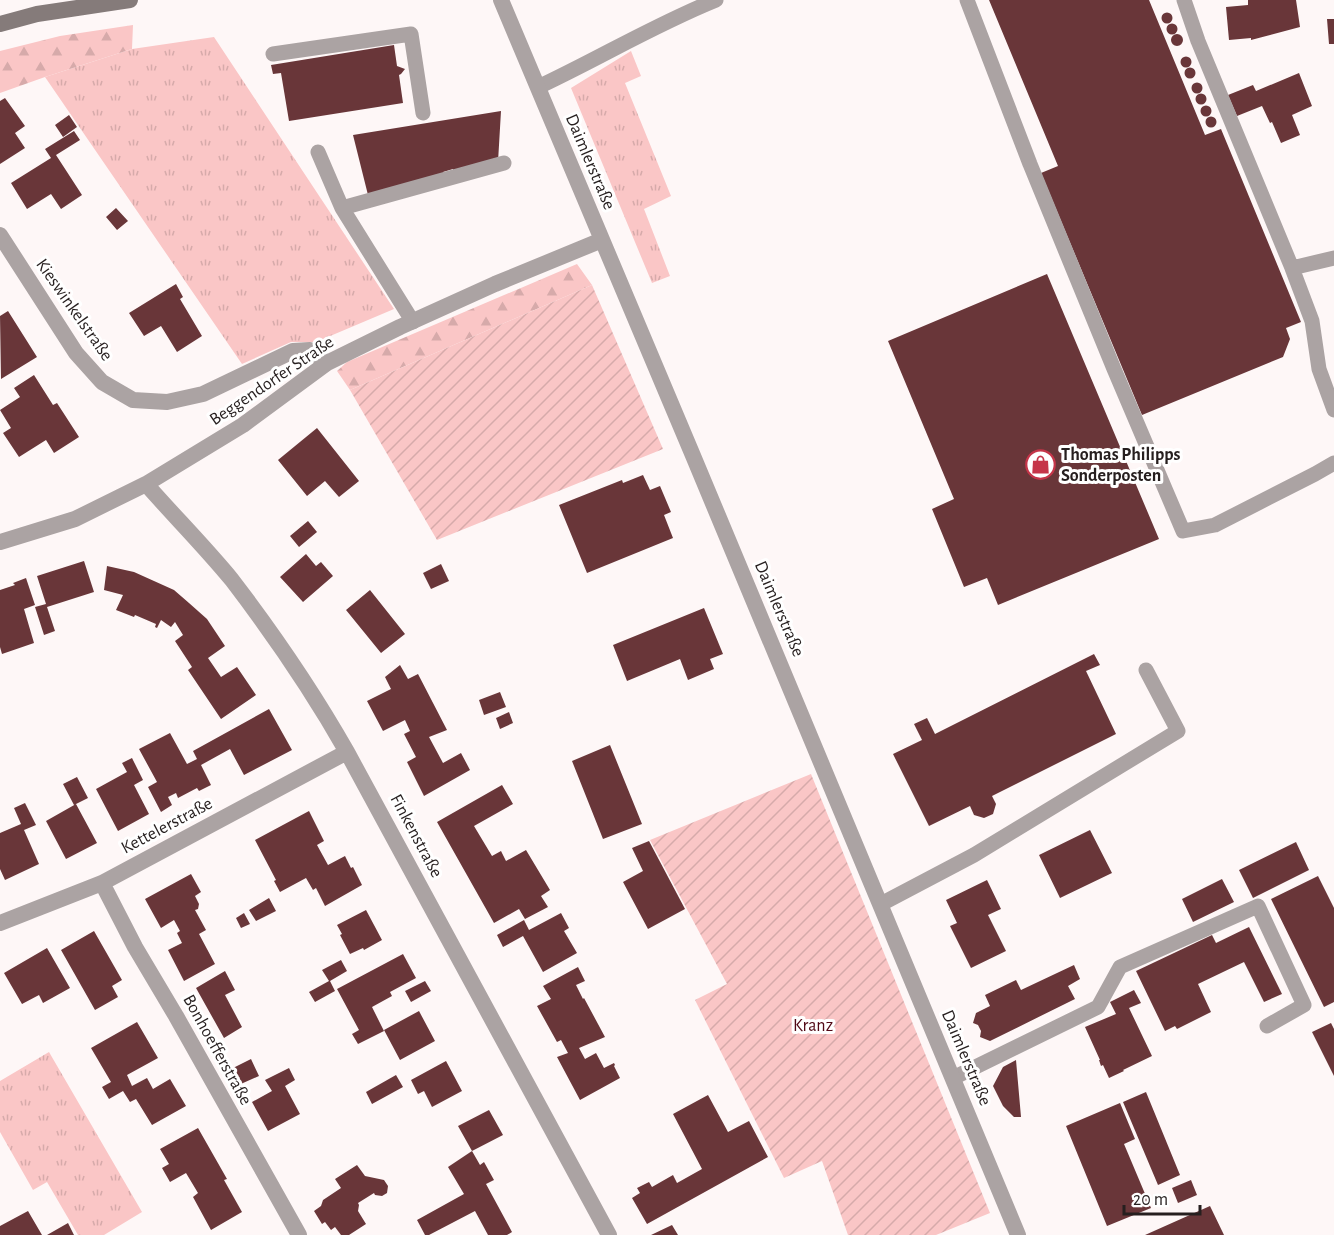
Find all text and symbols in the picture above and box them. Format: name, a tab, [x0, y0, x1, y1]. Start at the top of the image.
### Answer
street label: Daimlerstraße	[562, 112, 618, 212]
street label: Kieswinkelstraße	[32, 256, 116, 364]
street label: Beggendorfer Straße	[207, 333, 337, 429]
place label: Thomas Philipps Sonderposten	[1061, 446, 1181, 485]
shop icon: Thomas Philipps Sonderposten	[1024, 449, 1056, 481]
street label: Daimlerstraße	[751, 559, 807, 659]
street label: Finkenstraße	[387, 791, 445, 881]
street label: Kettelerstraße	[118, 794, 216, 858]
street label: Bonhoefferstraße	[179, 992, 255, 1108]
street label: Daimlerstraße	[938, 1008, 994, 1108]
park label: Kranz	[793, 1017, 833, 1035]
scale bar	[1124, 1178, 1200, 1216]
text: 20 m	[1133, 1191, 1168, 1209]

